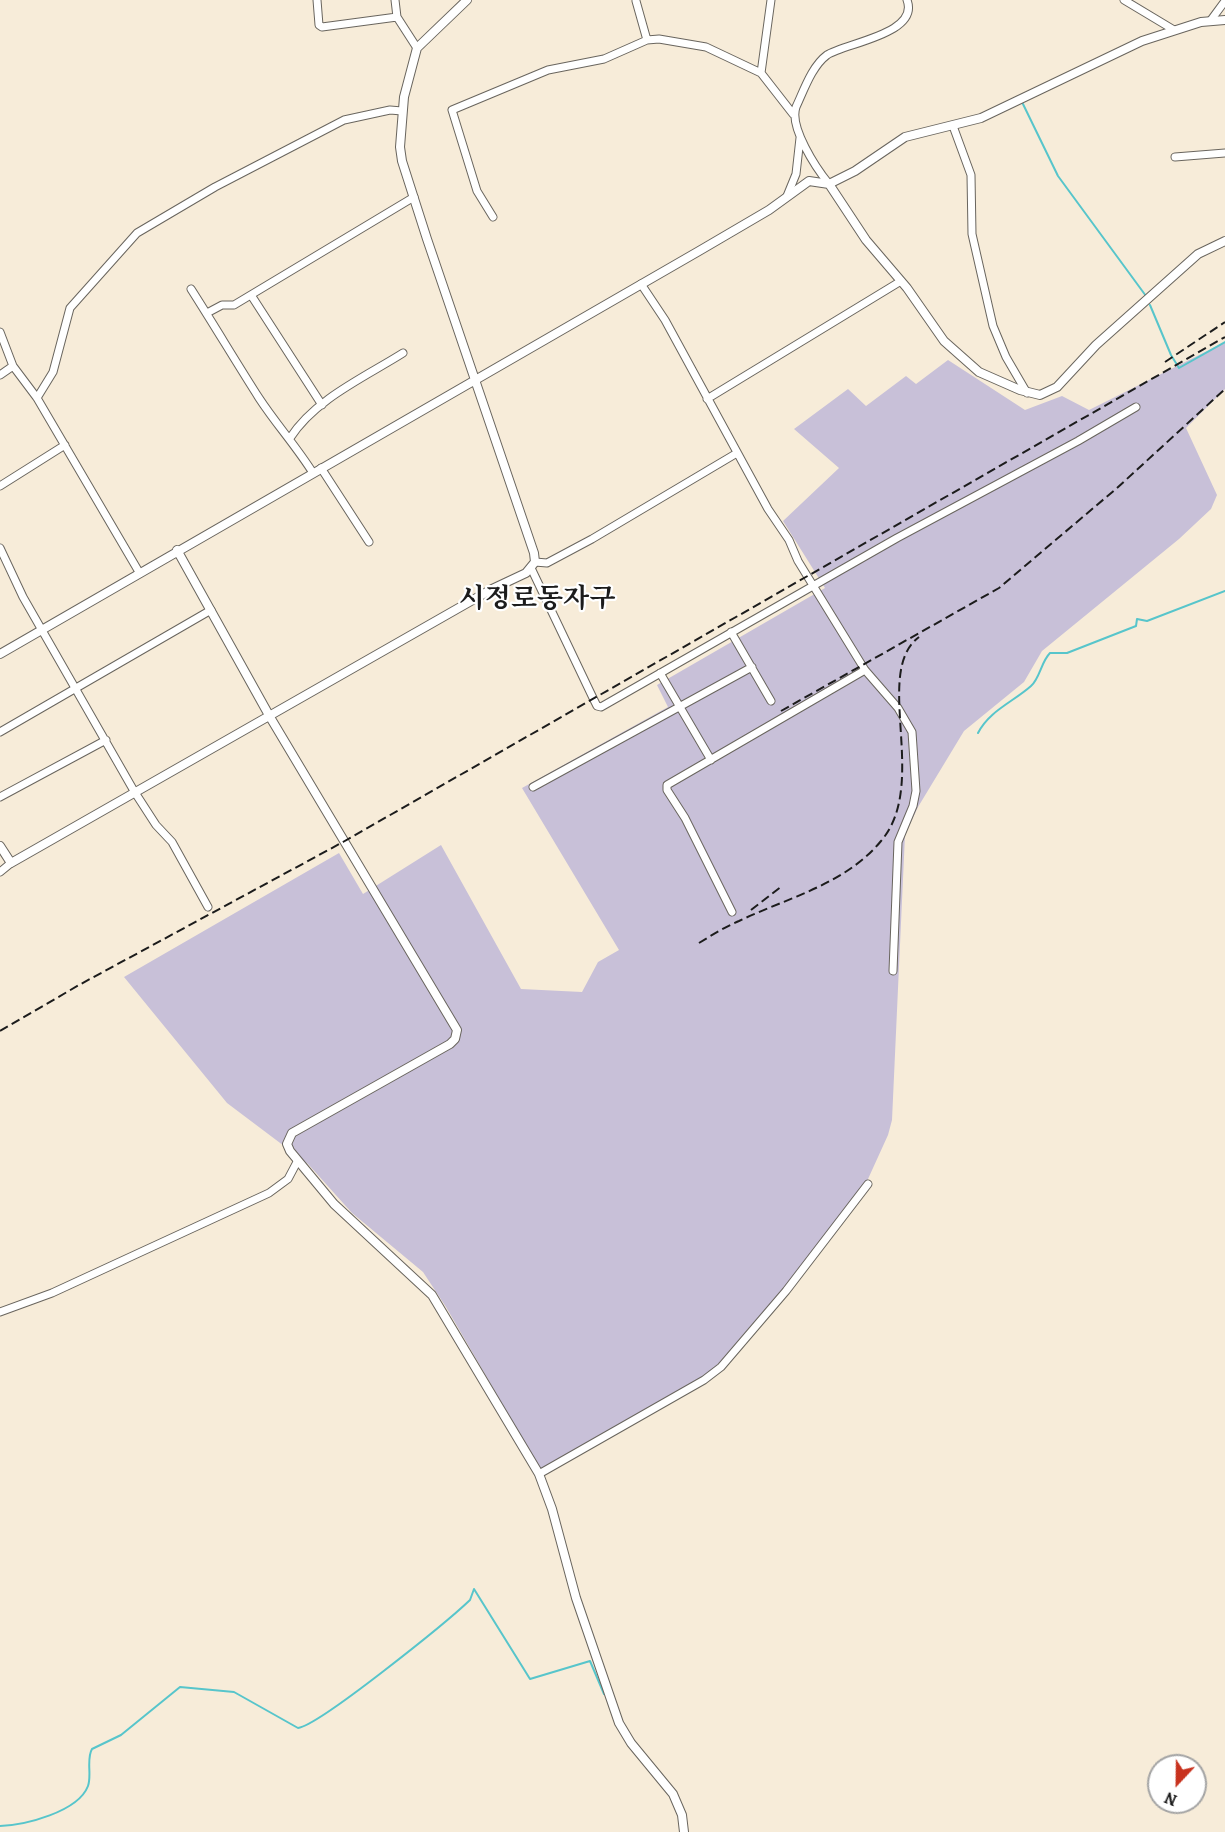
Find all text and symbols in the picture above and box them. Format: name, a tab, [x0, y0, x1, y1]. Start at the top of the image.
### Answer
district label: 시정로동자구	[459, 584, 615, 616]
north arrow	[1147, 1754, 1207, 1814]
text: N	[1161, 1786, 1181, 1811]

